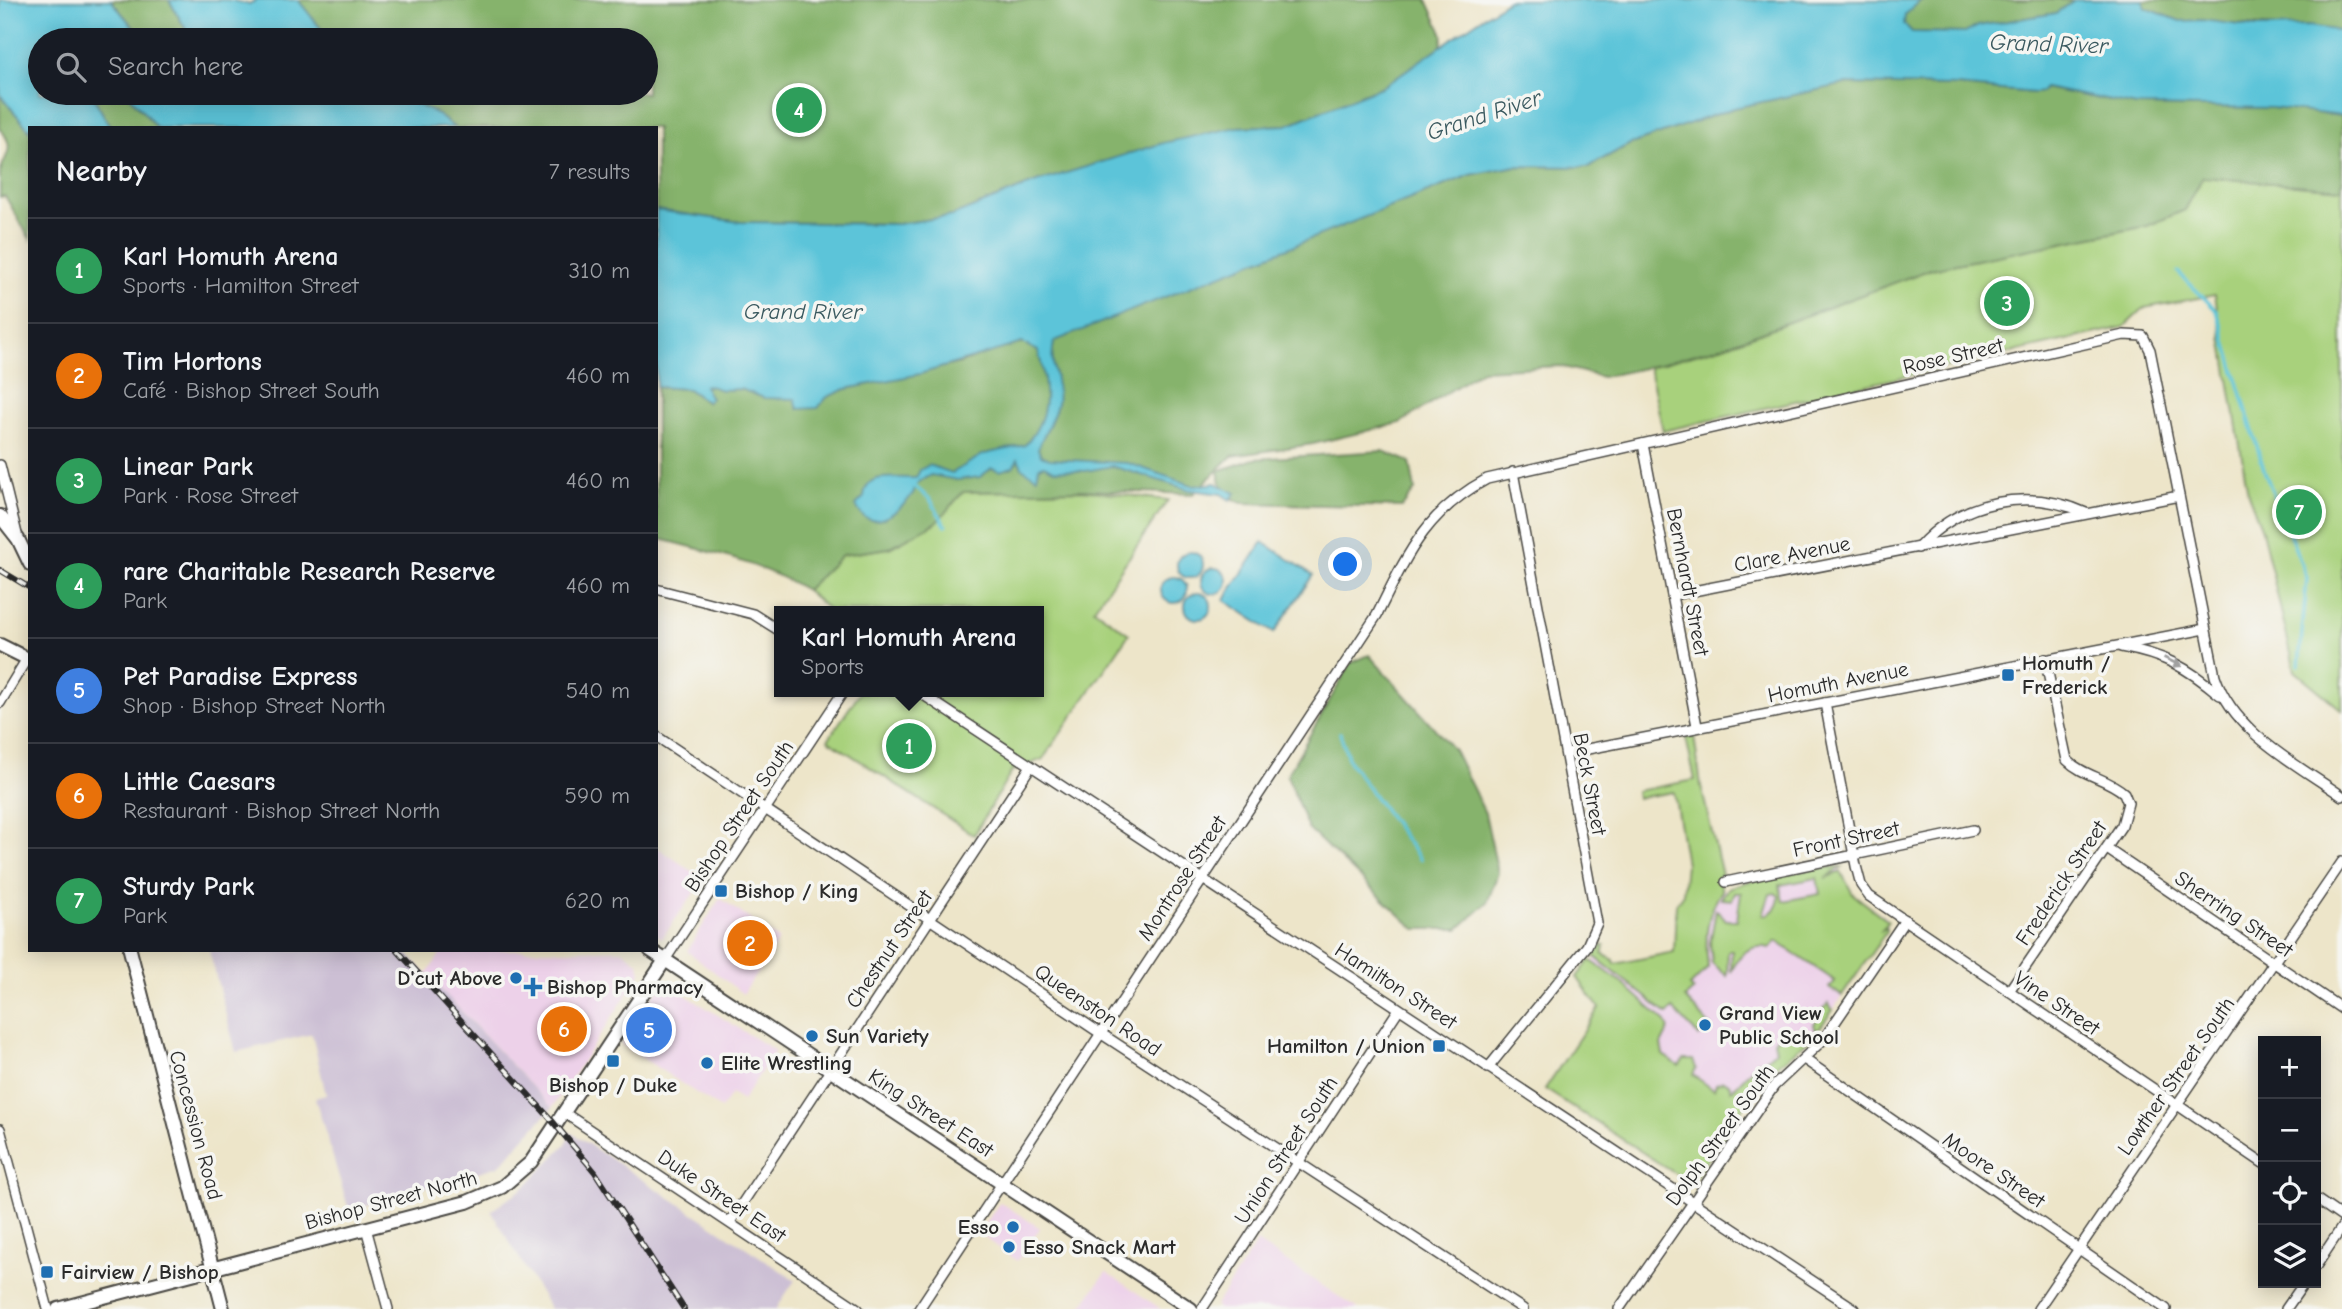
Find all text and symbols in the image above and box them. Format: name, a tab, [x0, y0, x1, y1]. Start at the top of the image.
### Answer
search box	[28, 28, 658, 105]
water label: Grand River	[1989, 28, 2110, 60]
icon: search	[52, 48, 90, 86]
text: Search here	[108, 52, 243, 82]
pin: 4	[776, 84, 822, 136]
water label: Grand River	[1423, 84, 1545, 146]
text: Nearby	[56, 154, 147, 189]
text: 7 results	[549, 158, 630, 185]
text: Karl Homuth Arena	[123, 242, 339, 272]
text: 1	[74, 257, 84, 284]
text: 310 m	[569, 257, 630, 284]
text: Sports · Hamilton Street	[123, 272, 359, 299]
pin: 3	[1984, 277, 2030, 329]
water label: Grand River	[744, 298, 863, 325]
street label: Rose Street	[1901, 333, 2006, 379]
text: Tim Hortons	[123, 347, 262, 377]
text: 2	[73, 362, 85, 389]
text: 460 m	[566, 362, 630, 389]
text: Café · Bishop Street South	[123, 377, 380, 404]
text: Linear Park	[123, 452, 253, 482]
text: 3	[73, 467, 85, 494]
text: 460 m	[566, 467, 630, 494]
text: Park · Rose Street	[123, 482, 298, 509]
pin: 7	[2276, 486, 2322, 538]
street label: Bernhardt Street	[1662, 506, 1714, 659]
street label: Clare Avenue	[1732, 531, 1852, 577]
your location	[1328, 547, 1362, 581]
text: rare Charitable Research Reserve	[123, 557, 495, 587]
text: 4	[74, 572, 84, 599]
text: 460 m	[566, 572, 630, 599]
text: Park	[123, 587, 167, 614]
popup	[774, 606, 1044, 697]
text: Karl Homuth Arena	[801, 623, 1017, 653]
place label: Homuth / Frederick	[2022, 651, 2110, 699]
text: Sports	[801, 653, 864, 680]
street label: Homuth Avenue	[1766, 657, 1910, 707]
one-way arrow	[2163, 657, 2183, 668]
text: Pet Paradise Express	[123, 662, 358, 692]
marker: Homuth / Frederick	[2000, 667, 2016, 683]
text: 5	[73, 677, 85, 704]
text: 540 m	[566, 677, 630, 704]
text: Shop · Bishop Street North	[123, 692, 386, 719]
pin: 1	[886, 720, 932, 772]
street label: Beck Street	[1568, 731, 1612, 838]
street label: Bishop Street South	[679, 736, 799, 896]
text: Little Caesars	[123, 767, 275, 797]
text: 6	[73, 782, 85, 809]
text: 590 m	[565, 782, 630, 809]
text: Restaurant · Bishop Street North	[123, 797, 440, 824]
street label: Montrose Street	[1133, 810, 1232, 945]
street label: Frederick Street	[2010, 815, 2112, 950]
street label: Front Street	[1790, 816, 1902, 862]
street label: Sherring Street	[2170, 866, 2298, 963]
text: Sturdy Park	[123, 872, 254, 902]
place label: Bishop / King	[735, 879, 859, 903]
marker: Bishop / King	[713, 883, 729, 899]
street label: Chestnut Street	[841, 885, 938, 1013]
text: 7	[74, 887, 84, 914]
text: 620 m	[565, 887, 630, 914]
text: Park	[123, 902, 167, 929]
pin: 2	[727, 917, 773, 969]
street label: Hamilton Street	[1331, 938, 1462, 1035]
street label: Queenston Road	[1030, 959, 1166, 1061]
place label: D'cut Above	[397, 966, 502, 990]
street label: Vine Street	[2010, 966, 2105, 1041]
marker: D'cut Above	[508, 970, 524, 986]
place label: Bishop Pharmacy	[547, 975, 703, 999]
marker: Bishop Pharmacy	[525, 979, 541, 995]
street label: Lowther Street South	[2113, 992, 2239, 1160]
place label: Grand View Public School	[1719, 1001, 1839, 1049]
pin: 6	[541, 1003, 587, 1055]
pin: 5	[626, 1004, 672, 1056]
marker: Grand View Public School	[1697, 1017, 1713, 1033]
place label: Sun Variety	[826, 1024, 929, 1048]
marker: Sun Variety	[804, 1028, 820, 1044]
place label: Hamilton / Union	[1267, 1034, 1425, 1058]
map controls	[2258, 1036, 2321, 1288]
button: +	[2258, 1036, 2321, 1099]
marker: Hamilton / Union	[1431, 1038, 1447, 1054]
street label: Concession Road	[165, 1048, 227, 1202]
place label: Elite Wrestling	[721, 1051, 852, 1075]
marker: Bishop / Duke	[605, 1053, 621, 1069]
marker: Elite Wrestling	[699, 1055, 715, 1071]
street label: Dolph Street South	[1661, 1060, 1779, 1210]
street label: King Street East	[864, 1064, 999, 1163]
street label: Union Street South	[1229, 1072, 1343, 1228]
place label: Bishop / Duke	[549, 1073, 677, 1097]
button: −	[2258, 1099, 2321, 1162]
street label: Moore Street	[1938, 1127, 2050, 1213]
street label: Duke Street East	[654, 1144, 791, 1248]
button: locate	[2258, 1162, 2321, 1225]
street label: Bishop Street North	[302, 1165, 480, 1235]
place label: Esso	[958, 1215, 999, 1239]
marker: Esso	[1005, 1219, 1021, 1235]
button: layers	[2258, 1225, 2321, 1288]
place label: Esso Snack Mart	[1023, 1235, 1177, 1259]
marker: Esso Snack Mart	[1001, 1239, 1017, 1255]
place label: Fairview / Bishop	[61, 1260, 219, 1284]
marker: Fairview / Bishop	[39, 1264, 55, 1280]

